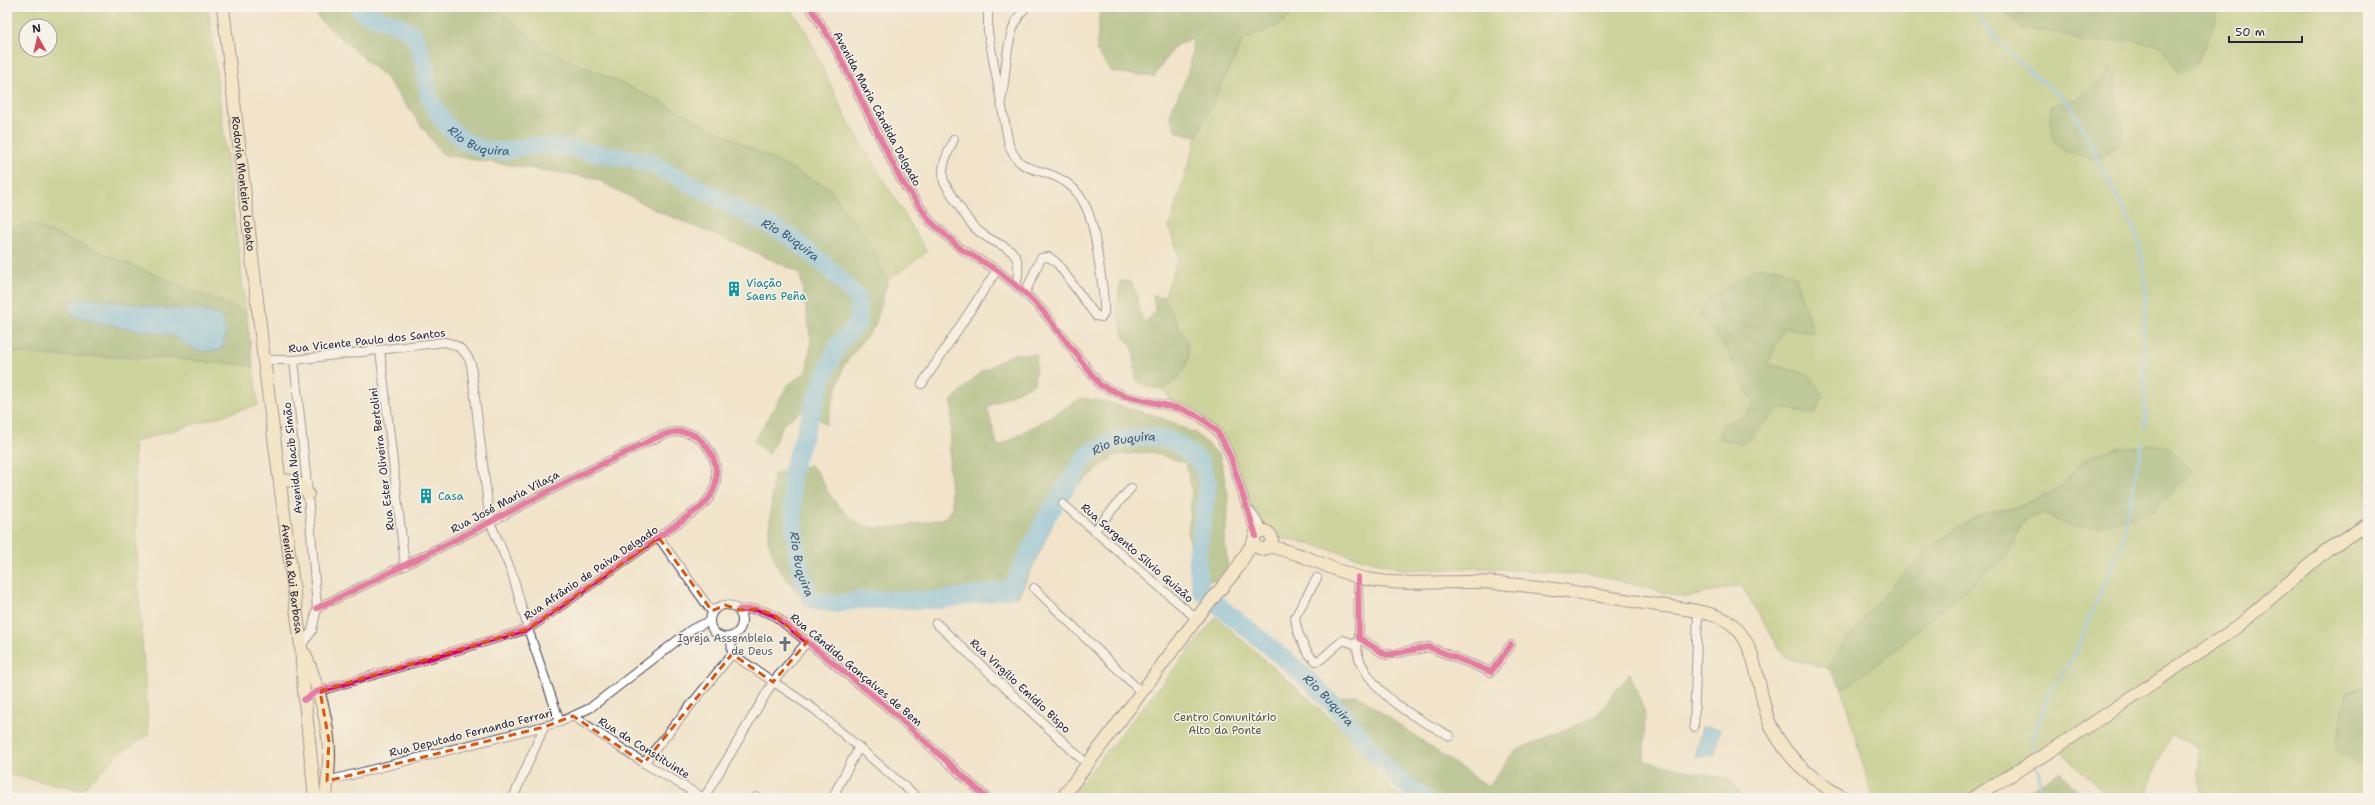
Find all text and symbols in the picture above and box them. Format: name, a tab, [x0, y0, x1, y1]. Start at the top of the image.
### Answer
north arrow	[18, 18, 58, 58]
scale bar	[2229, 18, 2302, 44]
text: N	[31, 21, 42, 37]
text: 50 m	[2235, 24, 2265, 40]
street label: Avenida Maria Cândida Delgado	[830, 29, 924, 189]
street label: Rodovia Monteiro Lobato	[228, 116, 259, 252]
water label: Rio Buquira	[444, 122, 510, 159]
water label: Rio Buquira	[759, 215, 823, 265]
place label: Viação Saens Peña	[746, 276, 807, 304]
building icon: Viação Saens Peña	[725, 280, 743, 298]
street label: Rua Vicente Paulo dos Santos	[288, 325, 446, 357]
street label: Rua Ester Oliveira Bertolini	[366, 387, 398, 531]
street label: Avenida Nacib Simão	[280, 401, 306, 515]
water label: Rio Buquira	[1089, 428, 1158, 459]
street label: Rua José Maria Vilaça	[448, 467, 562, 537]
building icon: Casa	[417, 487, 435, 505]
place label: Casa	[438, 489, 464, 504]
street label: Rua Sargento Silvio Guizão	[1078, 500, 1197, 606]
street label: Rua Afrânio de Paiva Delgado	[521, 522, 662, 624]
street label: Avenida Rui Barbosa	[278, 523, 307, 635]
water label: Rio Buquira	[787, 531, 817, 599]
street label: Rua Cândido Gonçalves de Bem	[787, 610, 926, 730]
place label: Igreja Assembleia de Deus	[677, 631, 773, 659]
church icon: Igreja Assembleia de Deus	[776, 635, 794, 653]
street label: Rua Virgílio Emídio Bispo	[966, 635, 1074, 737]
water label: Rio Buquira	[1300, 671, 1357, 730]
street label: Rua Deputado Fernando Ferrari	[388, 705, 554, 761]
park label: Centro Comunitário Alto da Ponte	[1173, 710, 1277, 738]
street label: Rua da Constituinte	[595, 714, 693, 782]

